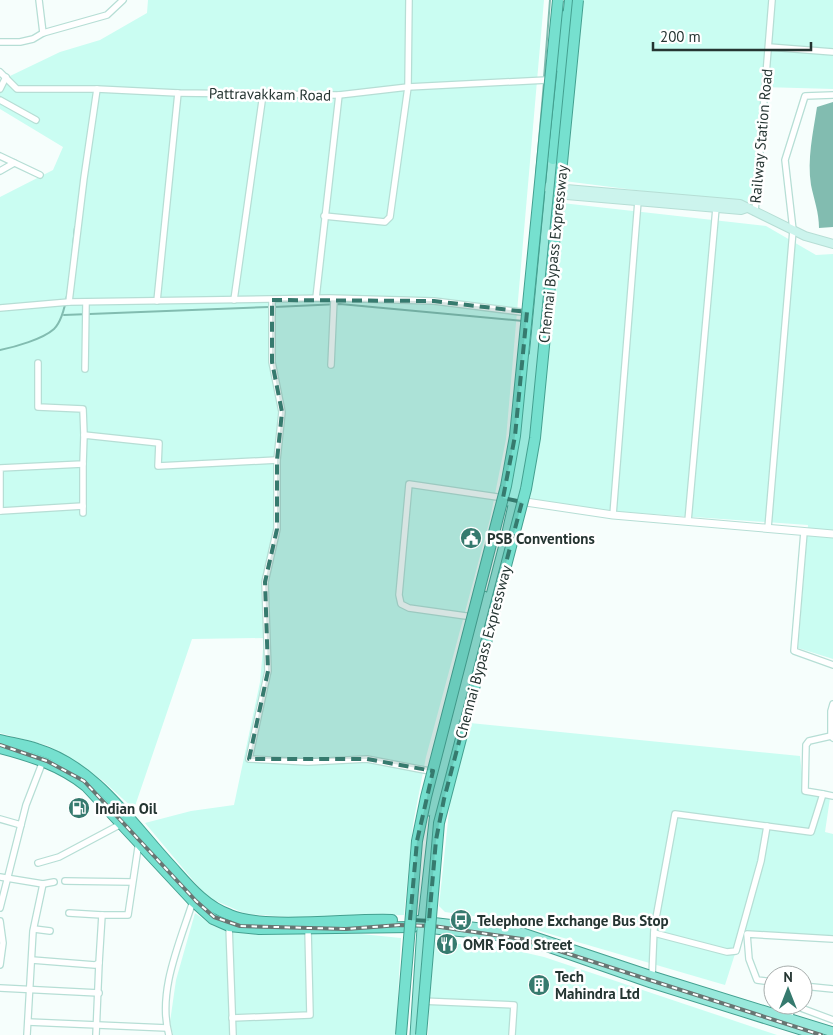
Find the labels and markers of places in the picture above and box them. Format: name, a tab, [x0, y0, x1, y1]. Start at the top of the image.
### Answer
public building icon: PSB Conventions	[459, 526, 483, 550]
place label: PSB Conventions	[487, 529, 595, 548]
fuel station icon: Indian Oil	[67, 796, 91, 820]
place label: Indian Oil	[95, 799, 158, 818]
bus stop icon: Telephone Exchange Bus Stop	[449, 908, 473, 932]
place label: Telephone Exchange Bus Stop	[477, 911, 669, 930]
restaurant icon: OMR Food Street	[435, 932, 459, 956]
place label: OMR Food Street	[463, 935, 573, 954]
place label: Tech Mahindra Ltd	[555, 967, 640, 1003]
building icon: Tech Mahindra Ltd	[527, 973, 551, 997]

